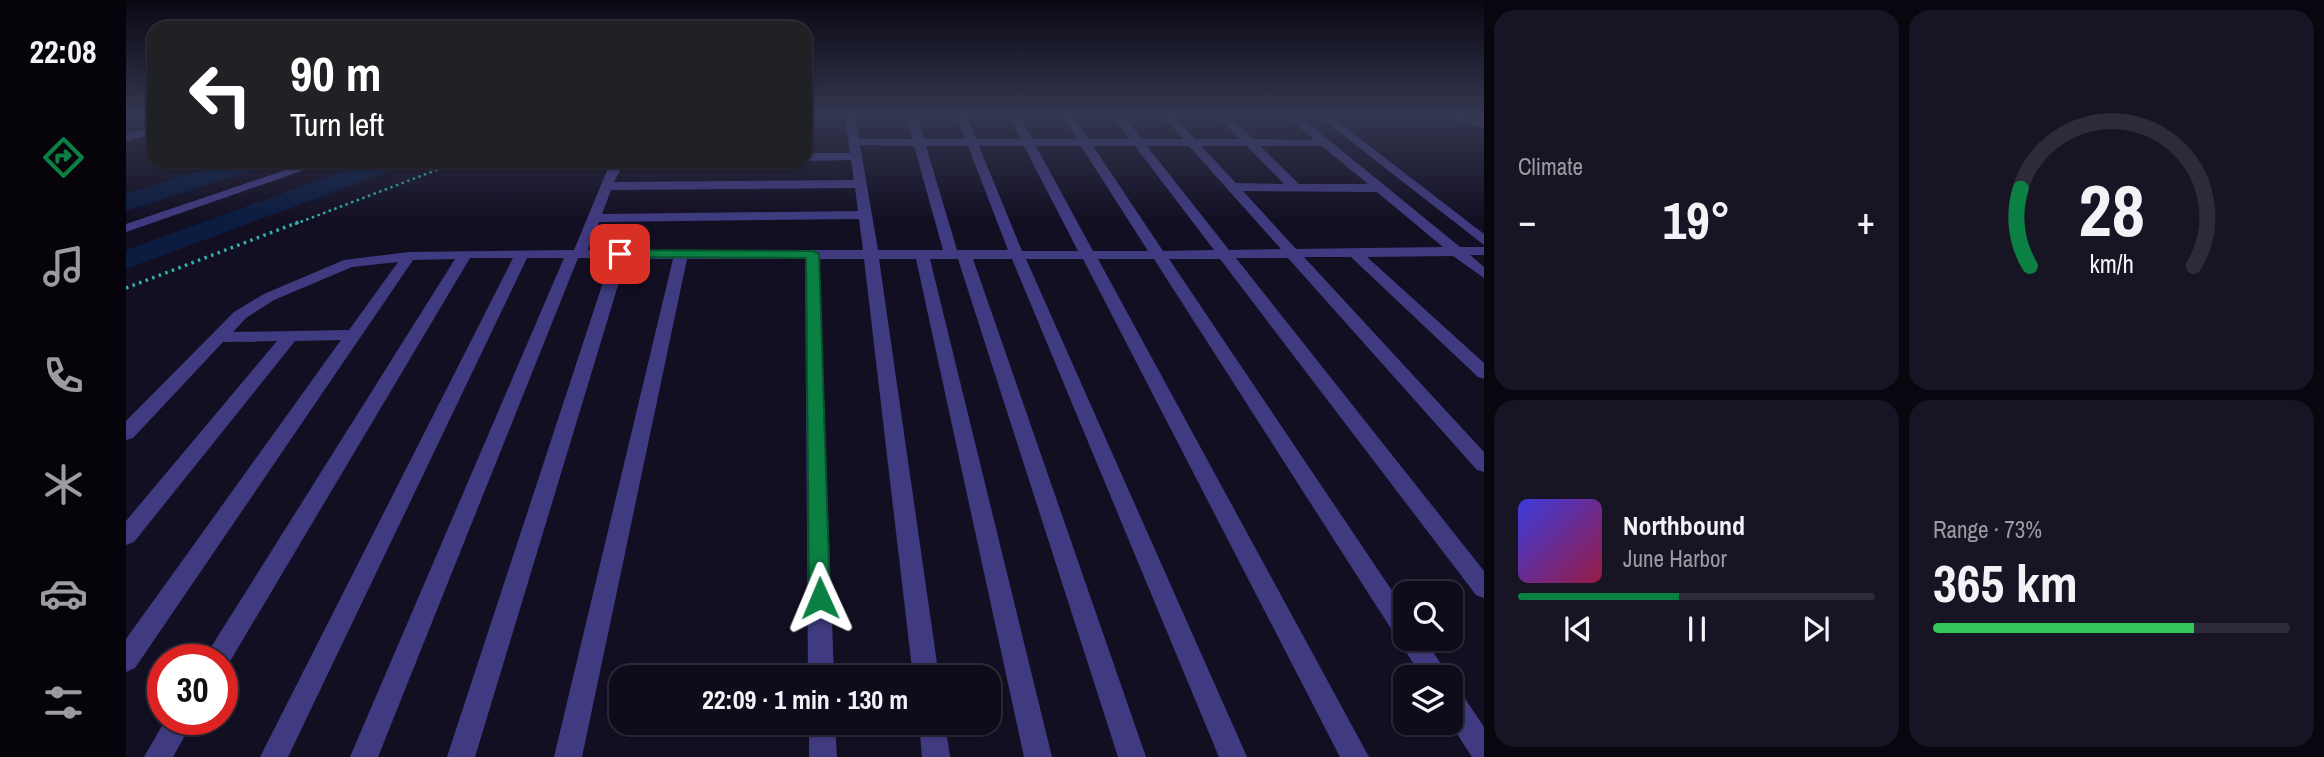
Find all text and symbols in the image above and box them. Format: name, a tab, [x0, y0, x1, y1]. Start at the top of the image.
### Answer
text: 22:08	[29, 30, 97, 73]
text: 90 m	[290, 40, 382, 106]
icon: left	[175, 49, 266, 140]
text: Turn left	[290, 103, 384, 146]
icon: directions	[39, 133, 88, 182]
text: Climate	[1518, 151, 1583, 182]
text: 28	[2078, 161, 2145, 259]
text: 19°	[1662, 185, 1731, 255]
text: −	[1518, 195, 1536, 246]
text: +	[1857, 195, 1875, 246]
pin	[590, 224, 650, 284]
icon: arrive	[601, 235, 639, 273]
icon: music	[39, 242, 88, 291]
text: km/h	[2089, 247, 2134, 281]
icon: phone	[39, 351, 88, 400]
icon: climate	[39, 460, 88, 509]
text: Northbound	[1623, 508, 1745, 543]
text: Range · 73%	[1933, 514, 2042, 545]
text: June Harbor	[1623, 543, 1727, 574]
text: 365 km	[1933, 548, 2078, 618]
position arrow	[783, 561, 857, 635]
icon: car	[39, 569, 88, 618]
map controls	[1393, 581, 1463, 735]
button: search	[1393, 581, 1463, 651]
icon: previous	[1559, 610, 1597, 648]
icon: pause	[1678, 610, 1716, 648]
icon: next	[1797, 610, 1835, 648]
speed limit sign: 30	[147, 644, 238, 735]
button: layers	[1393, 665, 1463, 735]
icon: filters	[39, 678, 88, 727]
text: 22:09 · 1 min · 130 m	[702, 682, 908, 717]

